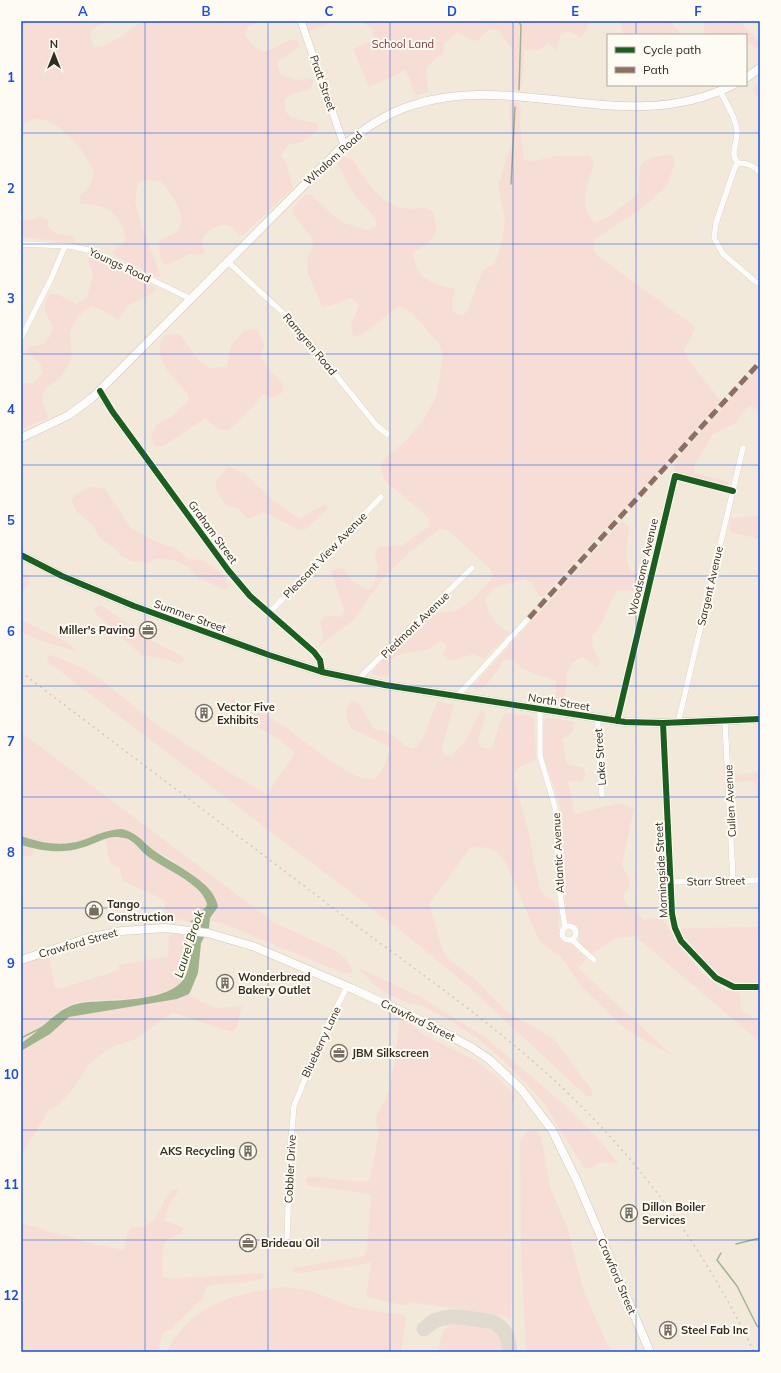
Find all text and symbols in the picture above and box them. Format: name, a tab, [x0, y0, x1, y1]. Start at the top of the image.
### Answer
text: A	[78, 3, 88, 19]
text: B	[202, 3, 211, 19]
text: C	[325, 3, 334, 19]
text: D	[447, 3, 457, 19]
text: E	[571, 3, 579, 19]
text: F	[694, 3, 702, 19]
north arrow	[34, 34, 74, 74]
legend	[607, 34, 747, 86]
text: N	[50, 37, 58, 51]
park label: School Land	[372, 37, 434, 51]
text: Cycle path	[643, 42, 701, 57]
street label: Pratt Street	[307, 53, 339, 113]
text: Path	[643, 62, 669, 77]
text: 1	[7, 69, 15, 85]
street label: Whalom Road	[301, 128, 365, 188]
text: 2	[7, 180, 15, 196]
street label: Youngs Road	[86, 244, 153, 285]
text: 3	[7, 290, 15, 306]
street label: Ramgren Road	[280, 310, 340, 378]
text: 4	[7, 401, 15, 417]
street label: Graham Street	[185, 498, 241, 566]
street label: Pleasant View Avenue	[280, 509, 370, 601]
text: 5	[7, 512, 15, 528]
street label: Woodsome Avenue	[625, 517, 661, 617]
street label: Sargent Avenue	[694, 545, 726, 627]
street label: Piedmont Avenue	[378, 589, 452, 661]
street label: Summer Street	[152, 596, 228, 636]
office icon: Miller's Paving	[138, 620, 158, 640]
text: 6	[7, 623, 15, 639]
place label: Miller's Paving	[59, 623, 135, 637]
street label: North Street	[527, 690, 591, 714]
place label: Vector Five Exhibits	[216, 700, 275, 727]
building icon: Vector Five Exhibits	[194, 703, 214, 723]
street label: Lake Street	[591, 728, 609, 786]
text: 7	[7, 733, 15, 749]
street label: Cullen Avenue	[721, 764, 739, 838]
street label: Atlantic Avenue	[549, 812, 567, 894]
street label: Morningside Street	[651, 822, 670, 918]
text: 8	[7, 844, 15, 860]
street label: Starr Street	[687, 873, 746, 889]
place label: Tango Construction	[107, 897, 174, 924]
shop icon: Tango Construction	[84, 900, 104, 920]
water label: Laurel Brook	[171, 908, 207, 979]
street label: Crawford Street	[37, 925, 119, 961]
text: 9	[7, 955, 15, 971]
place label: Wonderbread Bakery Outlet	[238, 970, 311, 997]
building icon: Wonderbread Bakery Outlet	[215, 973, 235, 993]
street label: Crawford Street	[378, 996, 458, 1044]
street label: Blueberry Lane	[298, 1004, 344, 1080]
office icon: JBM Silkscreen	[329, 1043, 349, 1063]
place label: JBM Silkscreen	[352, 1046, 429, 1060]
text: 10	[3, 1066, 19, 1082]
street label: Cobbler Drive	[281, 1134, 299, 1204]
building icon: AKS Recycling	[238, 1141, 258, 1161]
place label: AKS Recycling	[160, 1144, 235, 1158]
text: 11	[3, 1176, 19, 1192]
place label: Dillon Boiler Services	[642, 1200, 706, 1227]
building icon: Dillon Boiler Services	[619, 1203, 639, 1223]
office icon: Brideau Oil	[238, 1233, 258, 1253]
place label: Brideau Oil	[261, 1236, 320, 1250]
street label: Crawford Street	[595, 1236, 639, 1316]
text: 12	[3, 1287, 19, 1303]
building icon: Steel Fab Inc	[658, 1320, 678, 1340]
place label: Steel Fab Inc	[681, 1323, 749, 1337]

